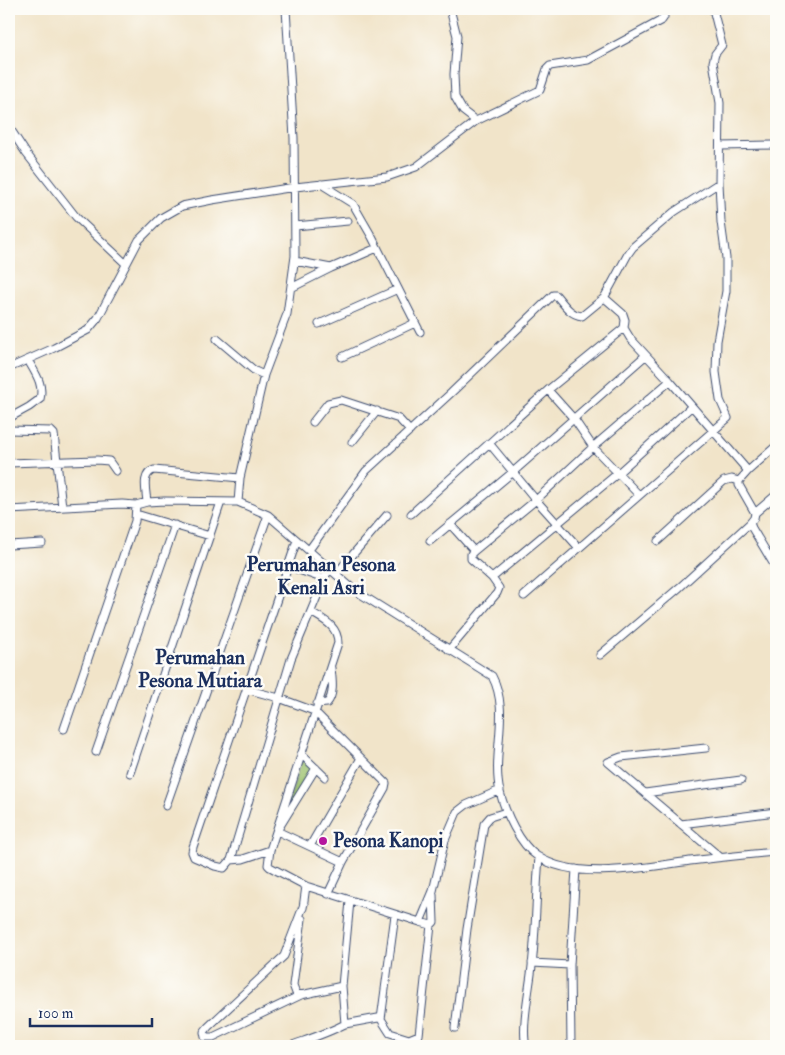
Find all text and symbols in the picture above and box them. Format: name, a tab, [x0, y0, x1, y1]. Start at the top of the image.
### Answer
district label: Perumahan Pesona Kenali Asri	[247, 552, 396, 600]
district label: Perumahan Pesona Mutiara	[138, 645, 263, 693]
place label: Pesona Kanopi	[333, 829, 443, 854]
marker: Pesona Kanopi	[317, 835, 329, 847]
scale bar	[30, 995, 152, 1027]
text: 100 m	[38, 1004, 74, 1023]

